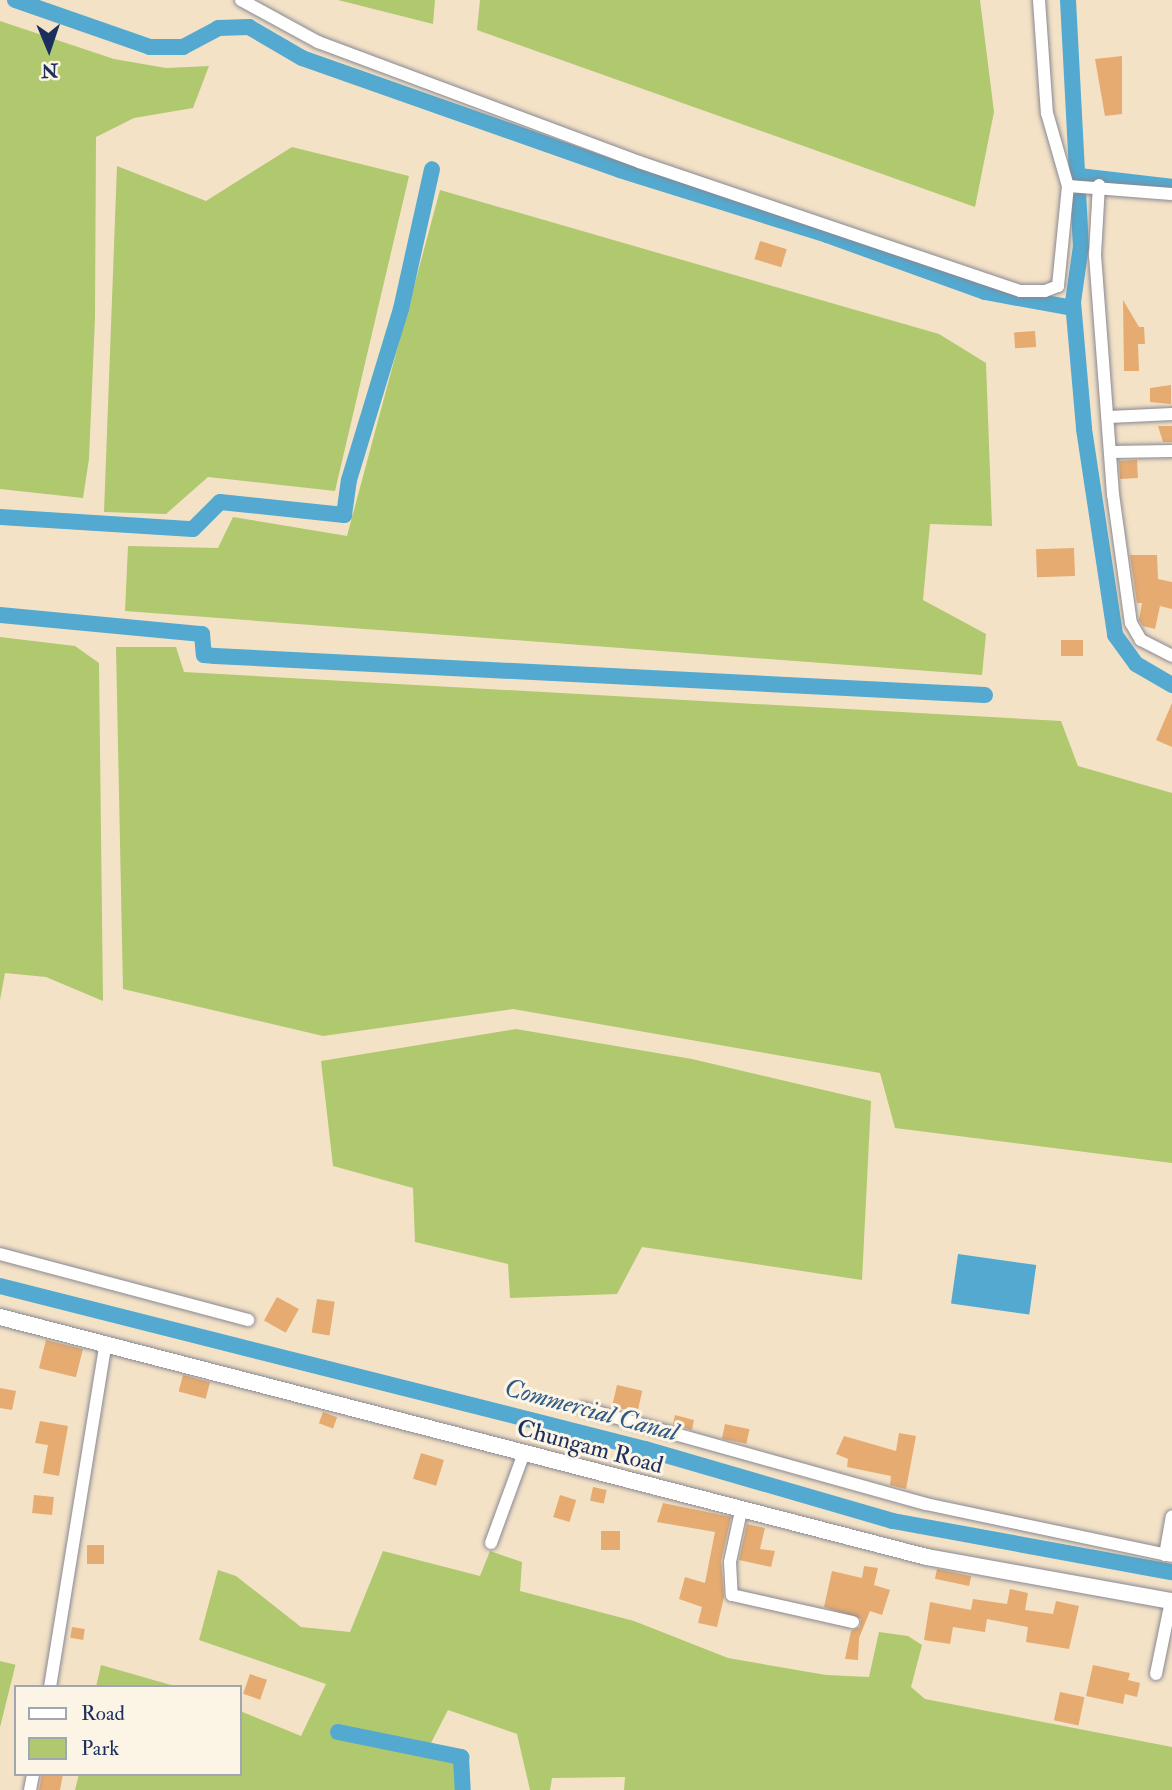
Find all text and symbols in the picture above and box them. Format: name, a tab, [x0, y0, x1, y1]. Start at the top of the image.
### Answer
north arrow	[14, 14, 84, 84]
text: N	[41, 58, 59, 82]
water label: Commercial Canal	[501, 1373, 681, 1449]
street label: Chungam Road	[514, 1414, 666, 1480]
legend	[14, 1685, 242, 1776]
text: Road	[81, 1700, 125, 1727]
text: Park	[81, 1735, 119, 1762]

